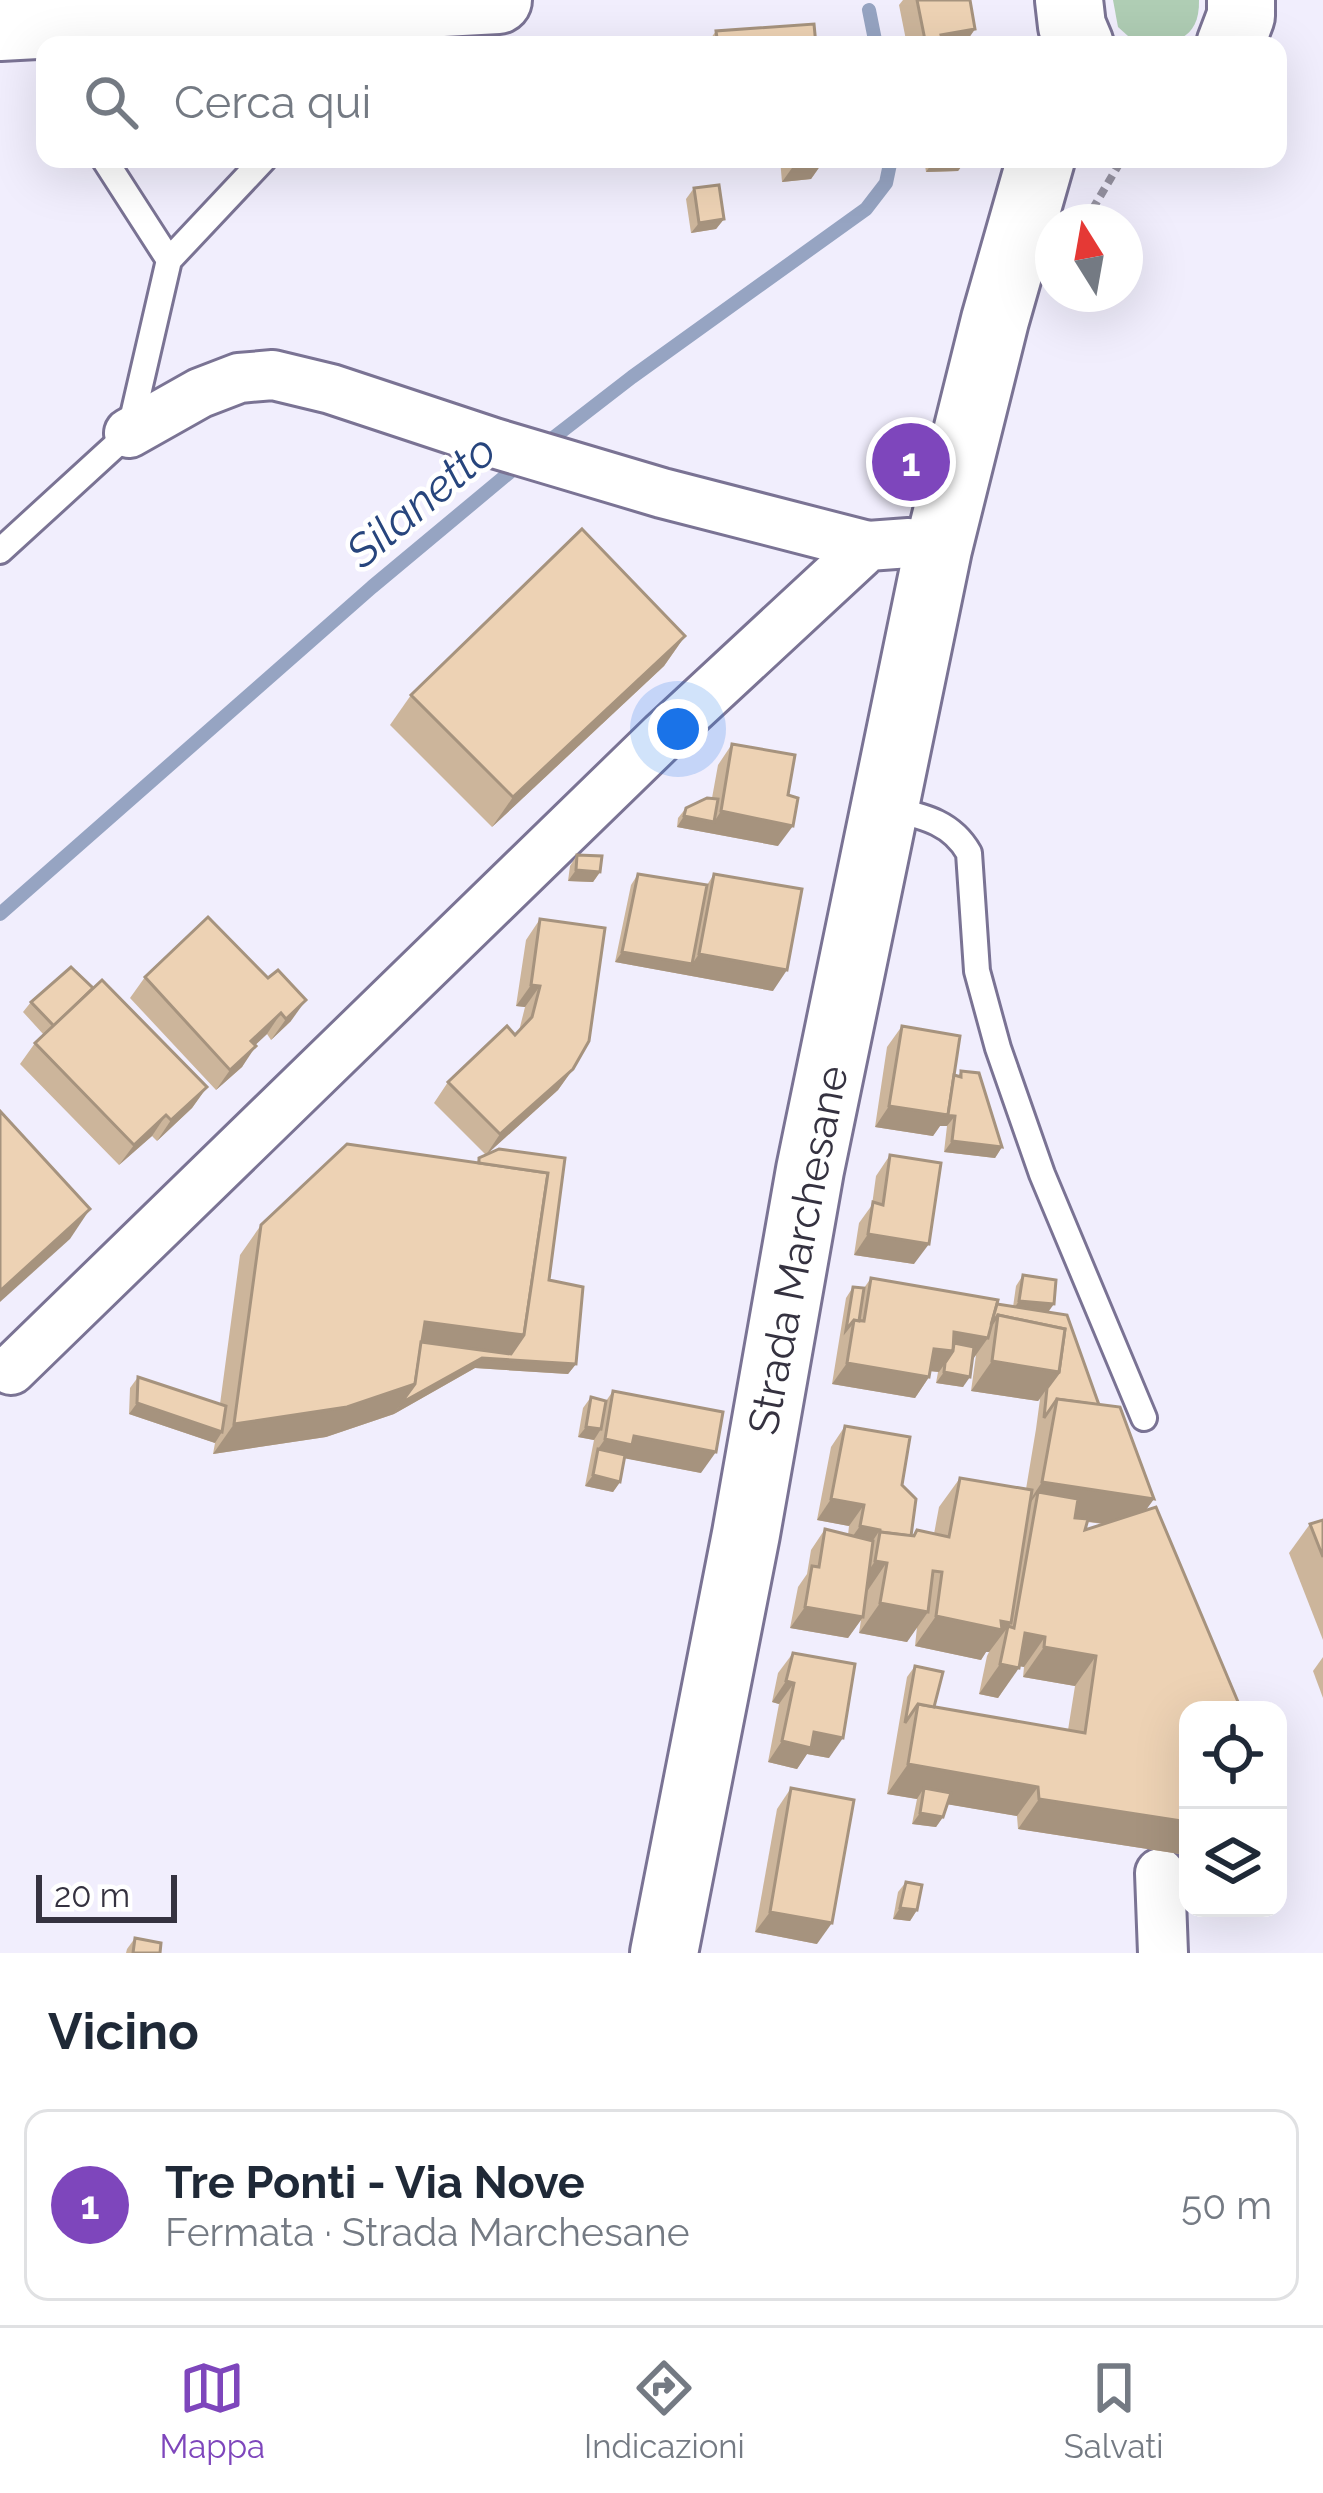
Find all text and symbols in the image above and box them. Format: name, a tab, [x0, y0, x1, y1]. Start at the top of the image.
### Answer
search box	[36, 36, 1287, 168]
icon: search	[78, 69, 144, 135]
text: Cerca qui	[174, 76, 371, 129]
north arrow	[1035, 204, 1143, 312]
pin: 1	[872, 417, 950, 507]
water label: Silanetto	[335, 424, 506, 579]
your location	[648, 699, 708, 759]
street label: Strada Marchesane	[738, 1061, 858, 1439]
map controls	[1179, 1701, 1287, 1917]
button: locate	[1179, 1701, 1287, 1809]
button: layers	[1179, 1809, 1287, 1917]
scale bar	[36, 1869, 177, 1922]
text: 20 m	[54, 1876, 130, 1915]
text: Vicino	[48, 2001, 199, 2061]
text: Tre Ponti - Via Nove	[165, 2156, 585, 2209]
text: 1	[80, 2182, 100, 2228]
text: 50 m	[1181, 2182, 1272, 2228]
text: Fermata · Strada Marchesane	[165, 2209, 690, 2255]
tab: Mappa	[160, 2355, 265, 2466]
tab: Indicazioni	[584, 2355, 745, 2466]
tab: Salvati	[1064, 2355, 1163, 2466]

